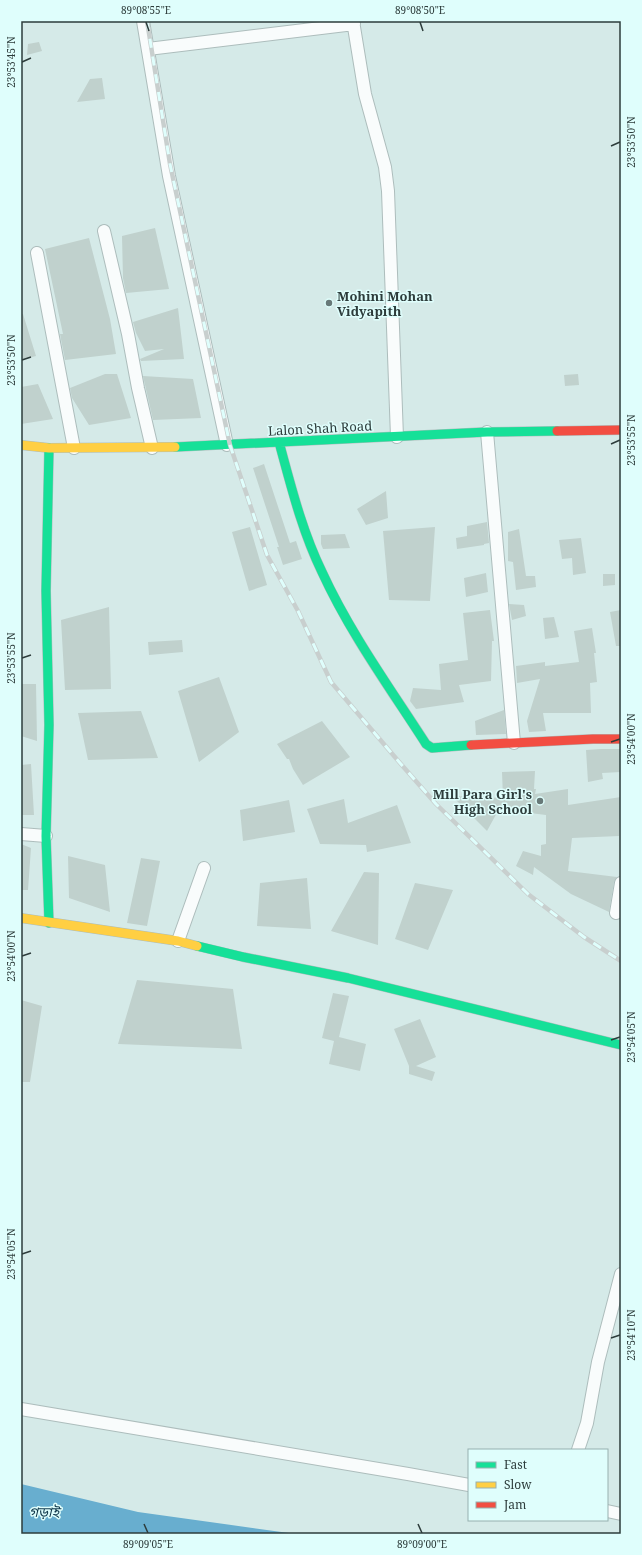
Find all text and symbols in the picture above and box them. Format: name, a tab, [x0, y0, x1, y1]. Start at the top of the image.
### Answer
text: 89°08'55"E	[121, 3, 171, 17]
text: 89°08'50"E	[395, 3, 445, 17]
text: 23°53'45"N	[4, 36, 18, 88]
text: 23°53'50"N	[624, 116, 638, 168]
place label: Mohini Mohan Vidyapith	[337, 287, 433, 320]
marker: Mohini Mohan Vidyapith	[324, 298, 334, 308]
text: 23°53'50"N	[4, 334, 18, 386]
text: 23°53'55"N	[624, 414, 638, 466]
street label: Lalon Shah Road	[267, 416, 373, 440]
text: 23°53'55"N	[4, 632, 18, 684]
text: 23°54'00"N	[624, 713, 638, 765]
place label: Mill Para Girl's High School	[433, 785, 532, 818]
marker: Mill Para Girl's High School	[535, 796, 545, 806]
text: 23°54'00"N	[4, 930, 18, 982]
text: 23°54'05"N	[624, 1011, 638, 1063]
text: 23°54'05"N	[4, 1228, 18, 1280]
text: 23°54'10"N	[624, 1309, 638, 1361]
legend	[468, 1449, 608, 1521]
text: Fast	[504, 1456, 527, 1473]
text: Slow	[504, 1476, 532, 1493]
text: Jam	[503, 1496, 526, 1513]
water label: গড়াই	[29, 1502, 62, 1521]
text: 89°09'05"E	[123, 1537, 173, 1551]
text: 89°09'00"E	[397, 1537, 447, 1551]

